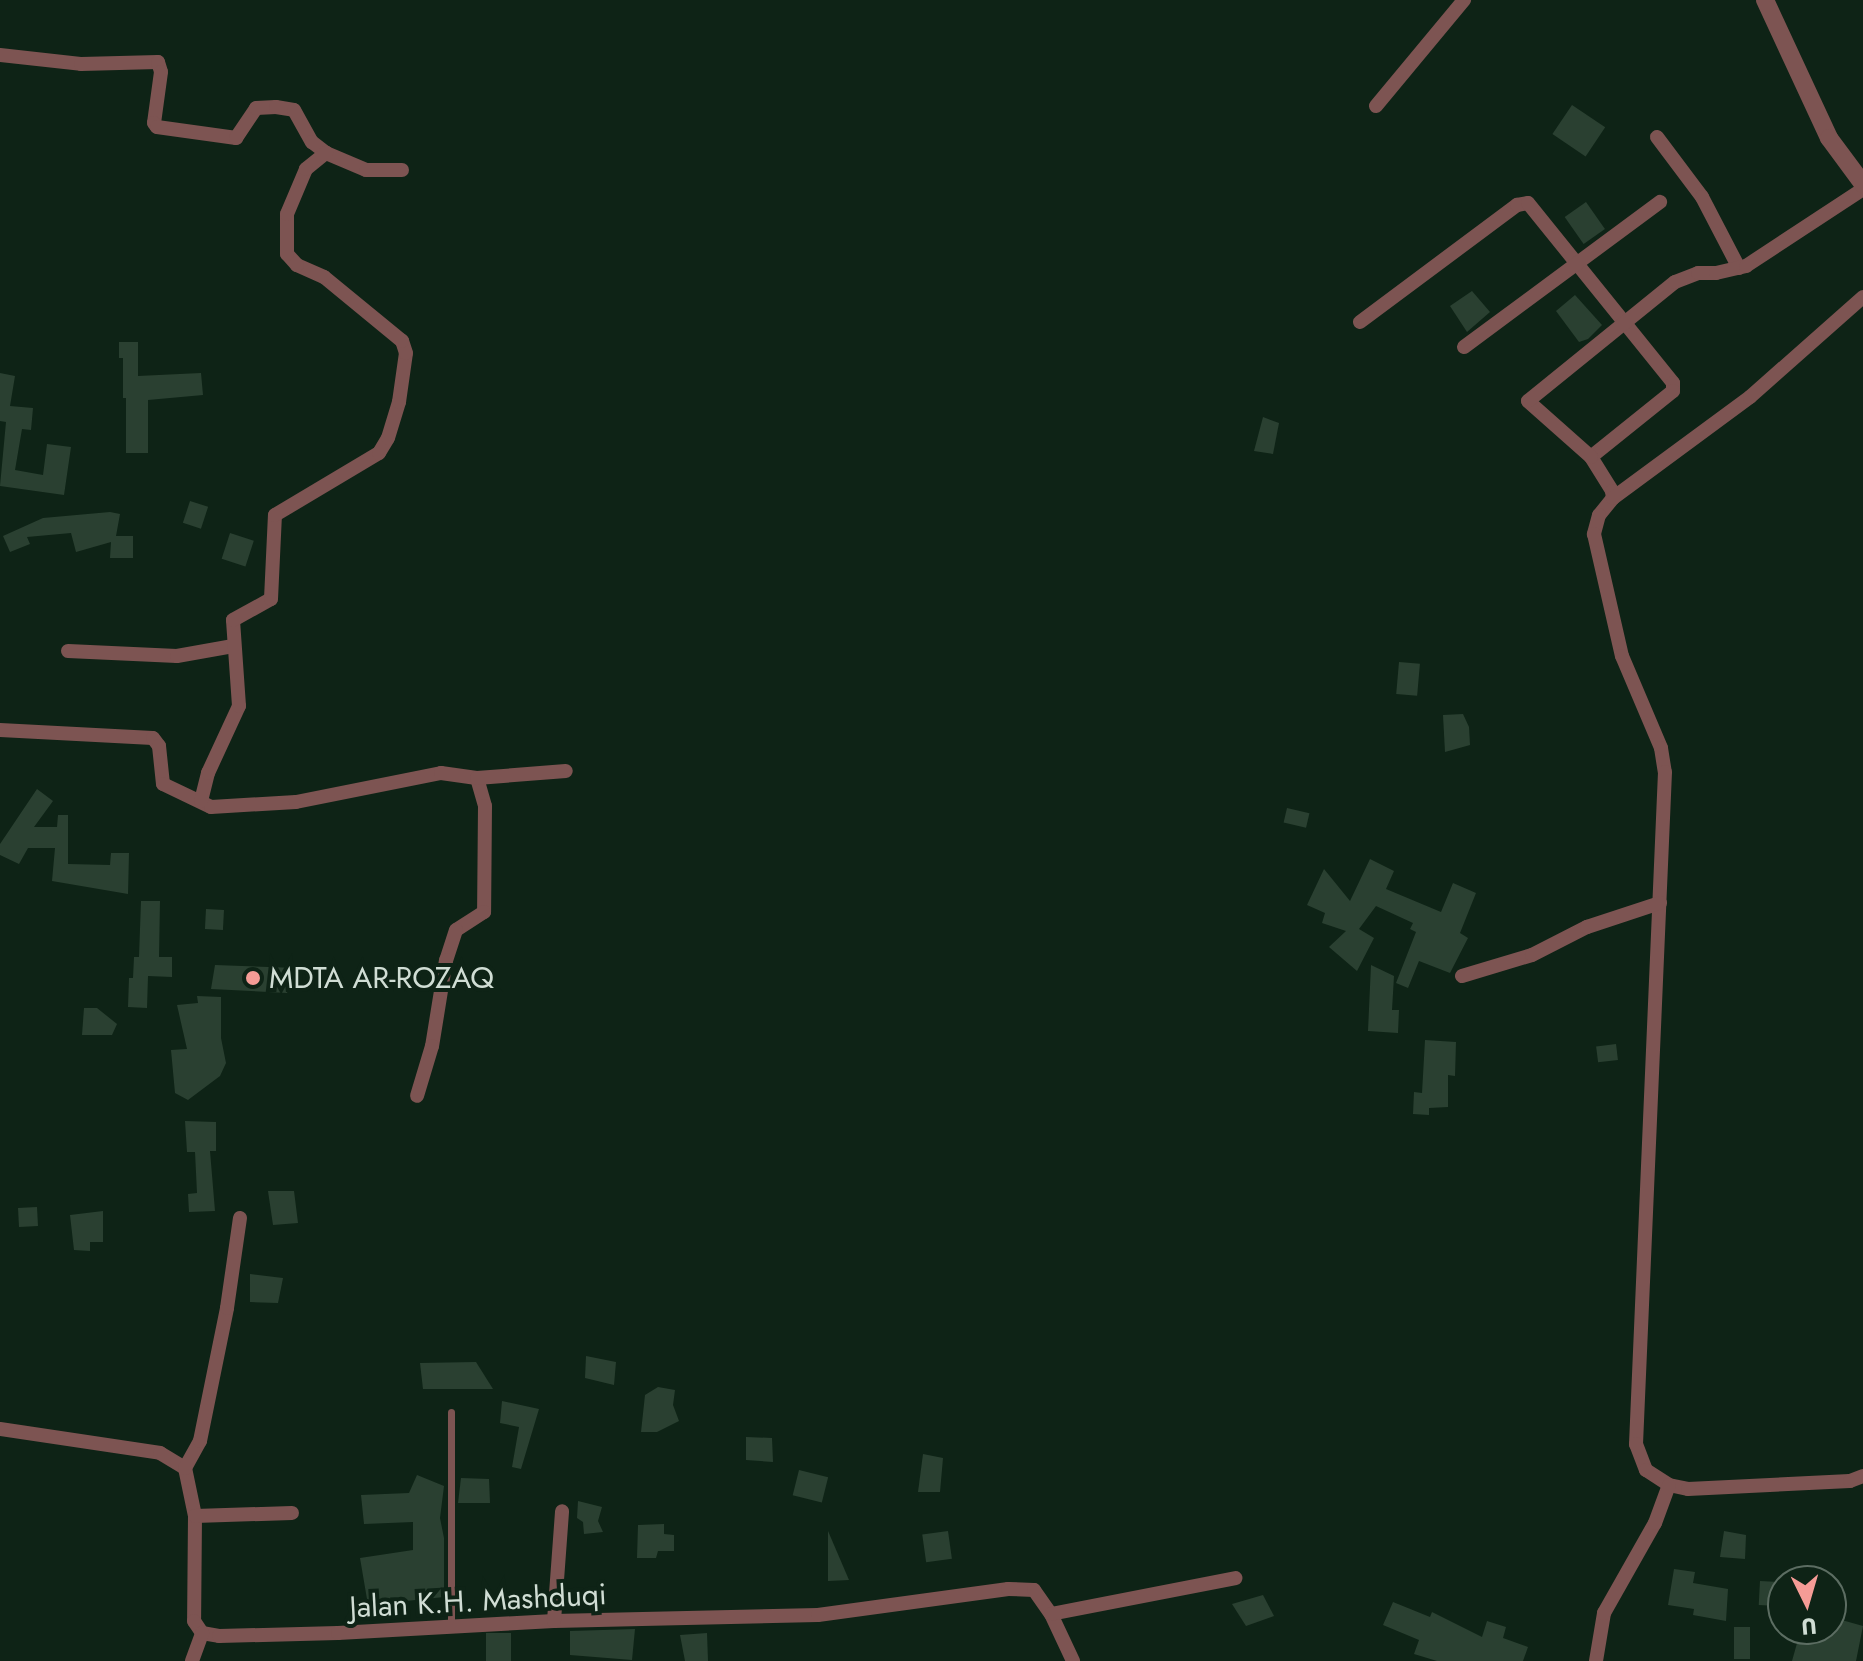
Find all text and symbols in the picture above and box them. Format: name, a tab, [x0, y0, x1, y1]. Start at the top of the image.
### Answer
place label: MDTA AR-ROZAQ	[269, 960, 494, 996]
marker: MDTA AR-ROZAQ	[244, 969, 262, 987]
north arrow	[1767, 1565, 1847, 1645]
street label: Jalan K.H. Mashduqi	[349, 1576, 607, 1626]
text: U	[1800, 1610, 1818, 1644]

